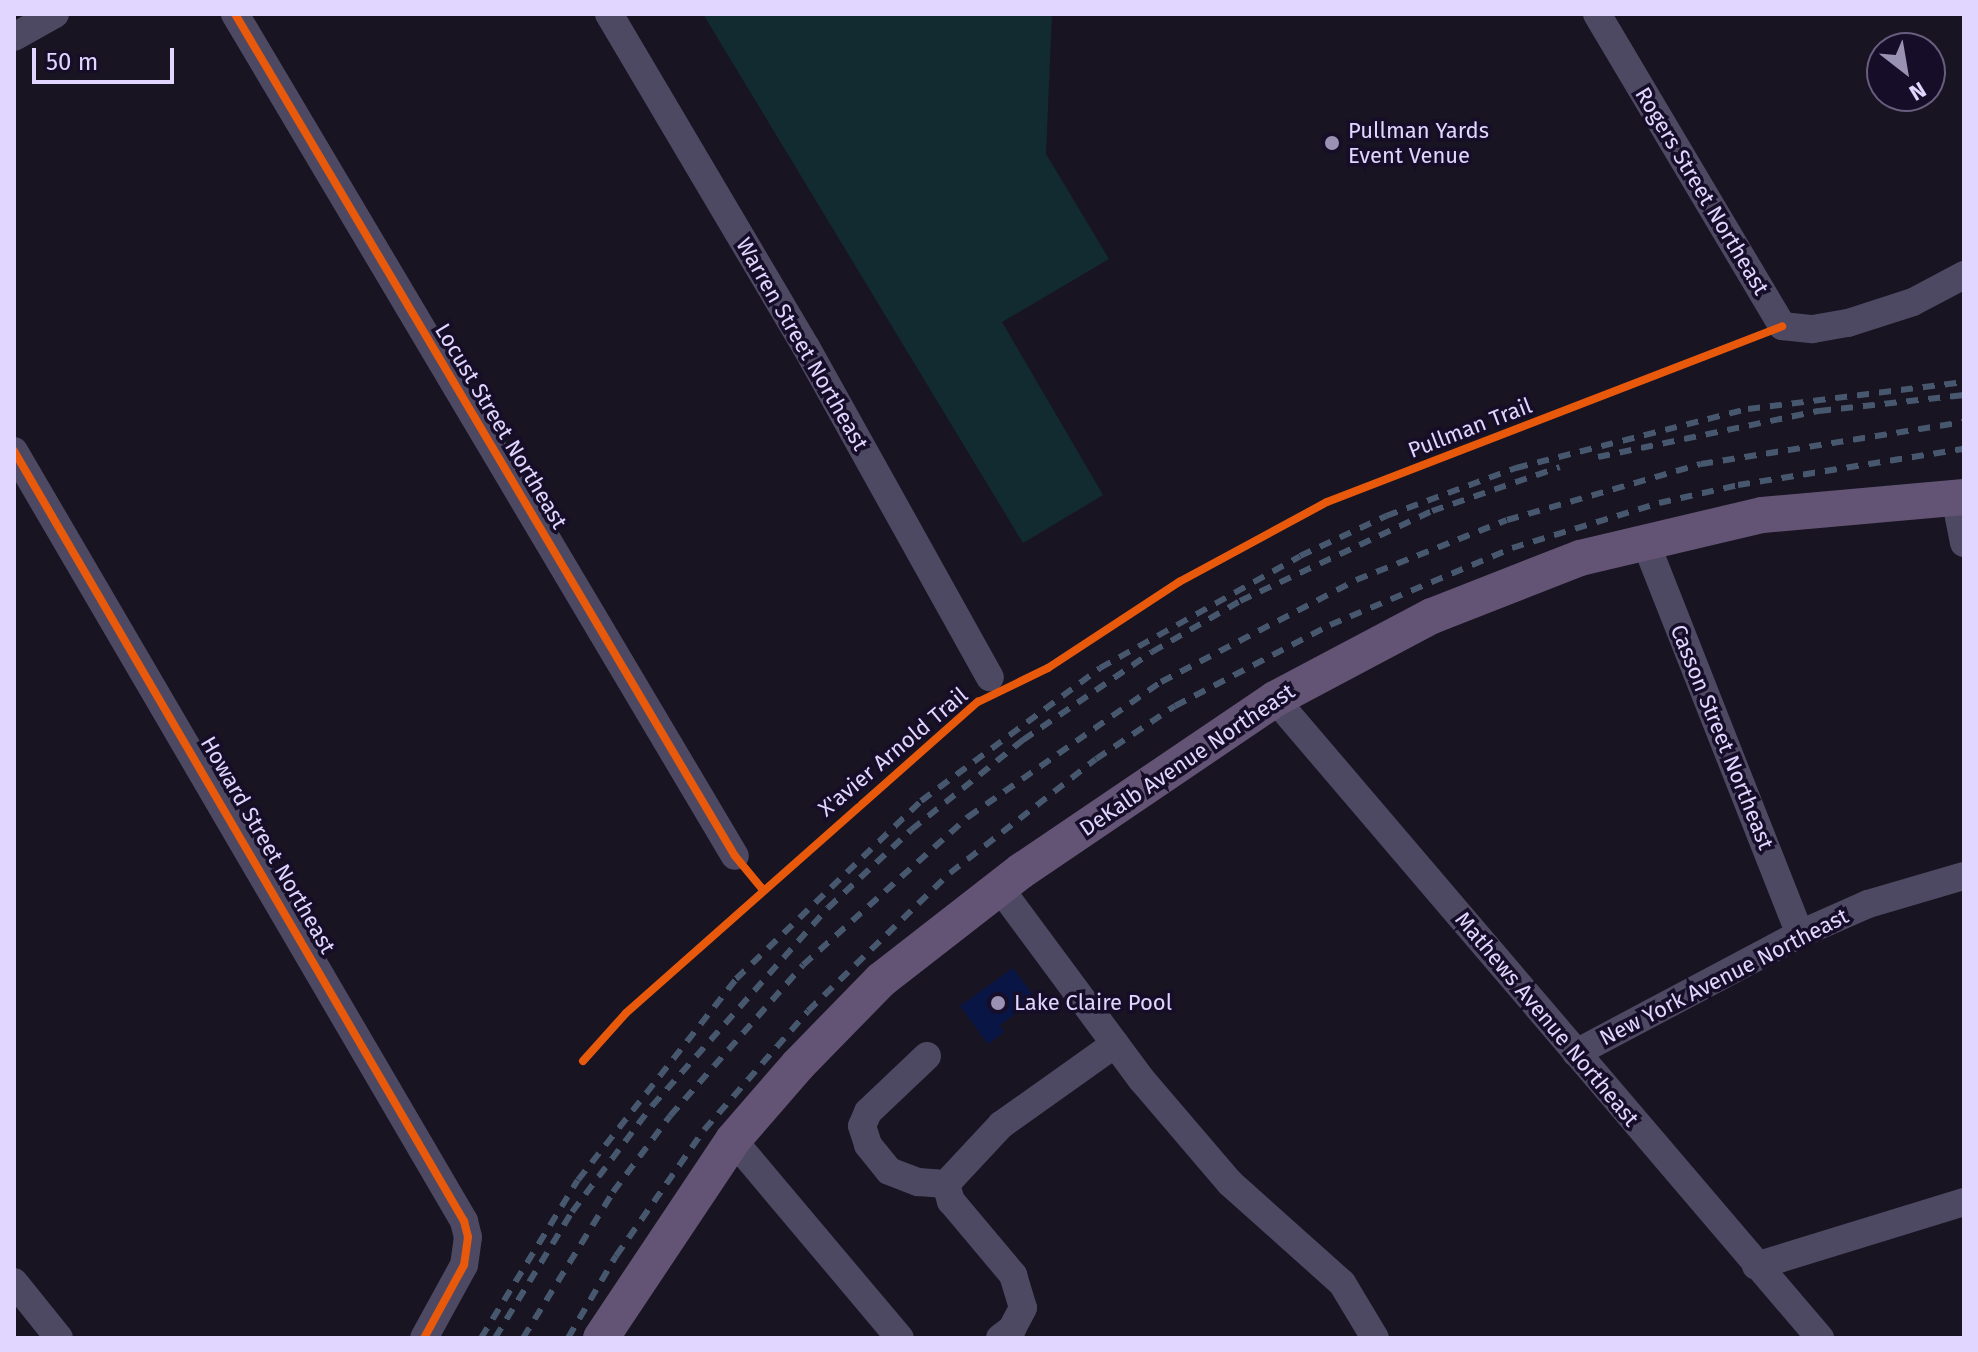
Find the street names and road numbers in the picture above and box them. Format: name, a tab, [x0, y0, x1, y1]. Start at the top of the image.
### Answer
street label: Rogers Street Northeast	[1629, 82, 1775, 300]
street label: Warren Street Northeast	[730, 233, 874, 455]
street label: Locust Street Northeast	[429, 319, 573, 533]
street label: Pullman Trail	[1404, 392, 1536, 464]
street label: Casson Street Northeast	[1665, 621, 1779, 853]
street label: DeKalb Avenue Northeast	[1074, 678, 1300, 842]
street label: X'avier Arnold Trail	[813, 682, 973, 822]
street label: Howard Street Northeast	[195, 732, 341, 958]
street label: New York Avenue Northeast	[1595, 903, 1853, 1051]
street label: Mathews Avenue Northeast	[1450, 906, 1644, 1132]

